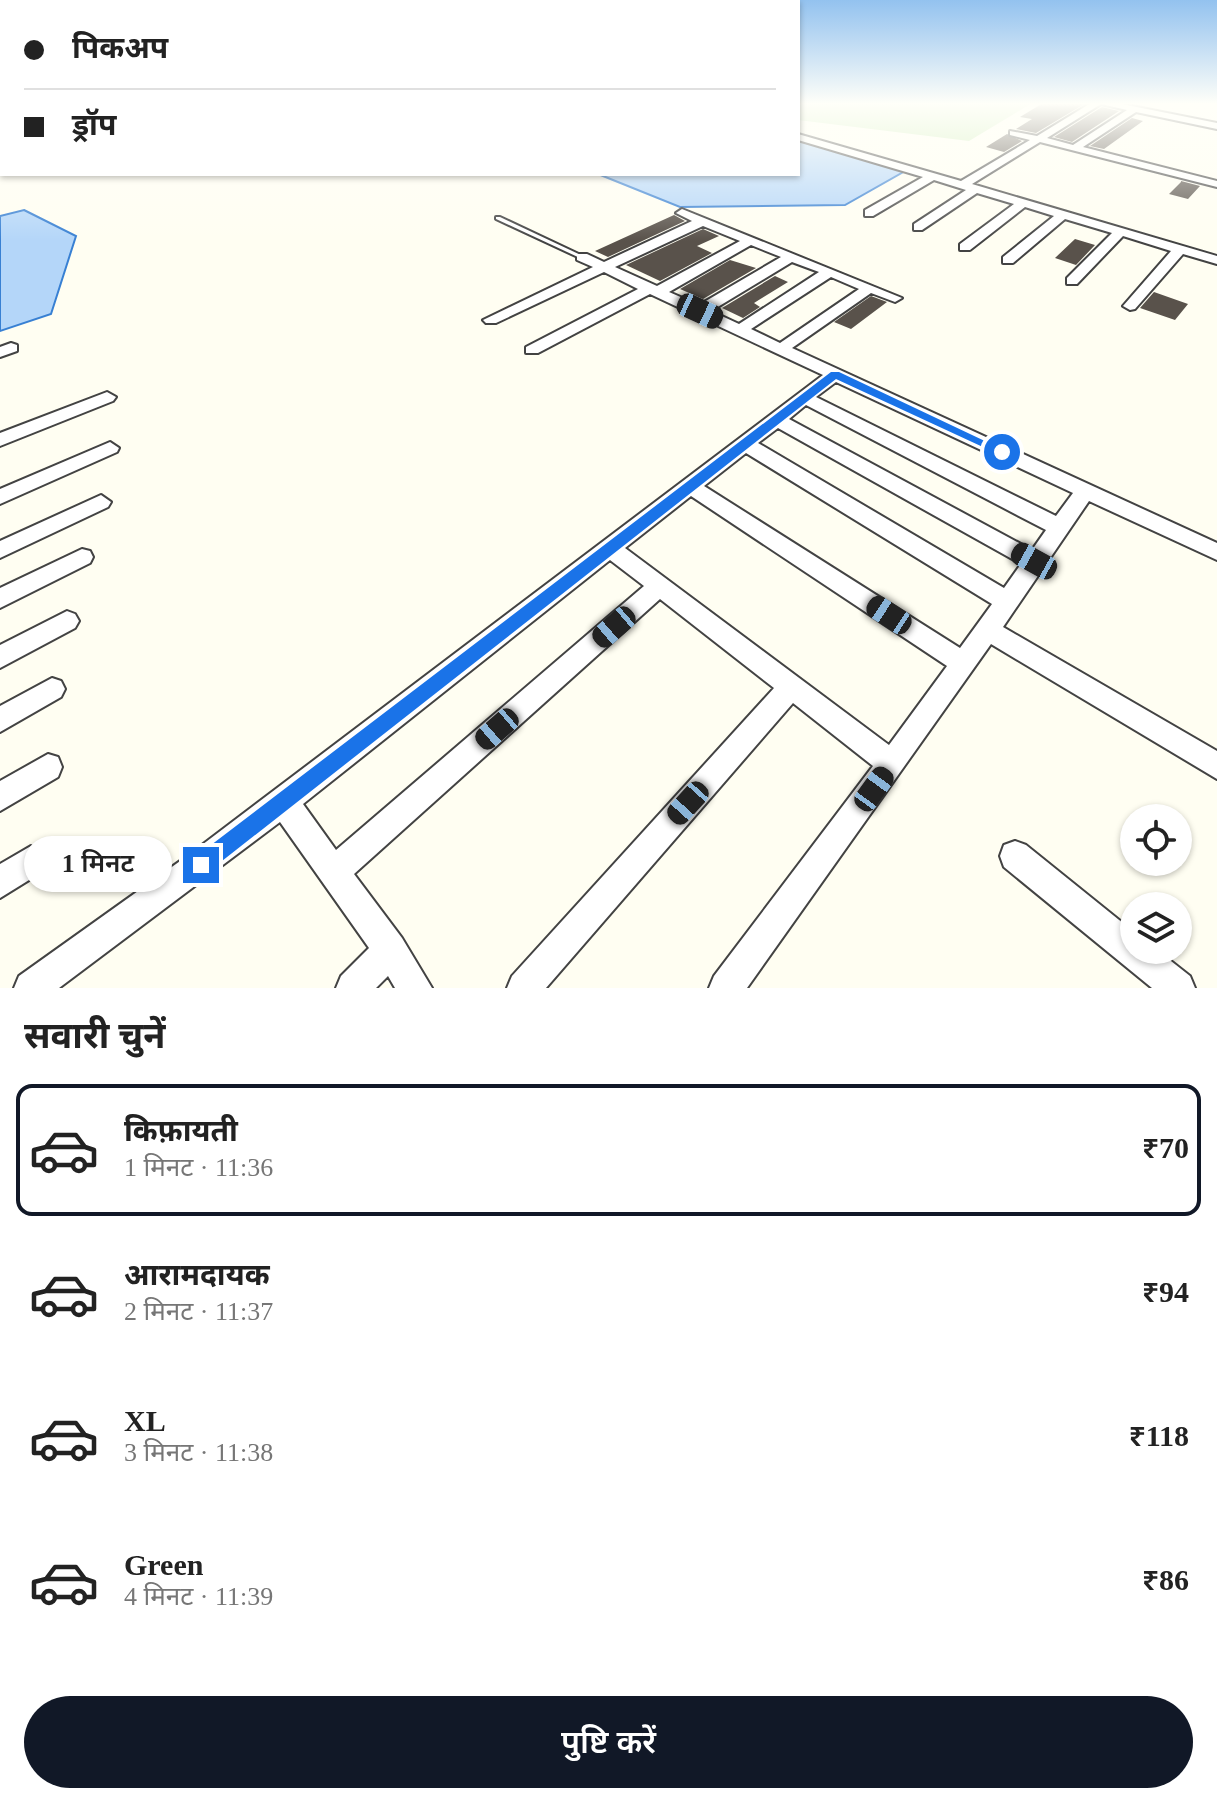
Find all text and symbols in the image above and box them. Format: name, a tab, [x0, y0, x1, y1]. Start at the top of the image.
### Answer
text: पिकअप	[72, 31, 168, 64]
text: ड्रॉप	[72, 108, 116, 141]
car	[673, 290, 727, 332]
route start	[984, 434, 1020, 470]
car	[1007, 539, 1061, 583]
car	[862, 592, 916, 638]
car	[588, 602, 640, 652]
car	[471, 704, 523, 754]
car	[850, 763, 898, 815]
car	[663, 777, 713, 829]
map controls	[1120, 804, 1192, 964]
button: locate	[1120, 804, 1192, 876]
callout: 1 मिनट	[25, 837, 173, 893]
route end	[183, 847, 219, 883]
text: 1 मिनट	[62, 849, 134, 878]
button: layers	[1120, 892, 1192, 964]
text: सवारी चुनें	[24, 1016, 165, 1056]
icon: car	[28, 1114, 100, 1186]
text: किफ़ायती	[124, 1114, 238, 1147]
text: ₹70	[1142, 1131, 1189, 1164]
text: 1 मिनट · 11:36	[124, 1153, 273, 1182]
icon: car	[28, 1258, 100, 1330]
text: आरामदायक	[124, 1258, 270, 1291]
text: ₹94	[1142, 1275, 1189, 1308]
text: 2 मिनट · 11:37	[124, 1297, 273, 1326]
icon: car	[28, 1402, 100, 1474]
text: XL	[124, 1404, 166, 1437]
text: ₹118	[1129, 1419, 1189, 1452]
text: 3 मिनट · 11:38	[124, 1438, 273, 1467]
icon: car	[28, 1546, 100, 1618]
text: Green	[124, 1548, 203, 1581]
text: ₹86	[1142, 1563, 1189, 1596]
text: 4 मिनट · 11:39	[124, 1582, 273, 1611]
button: पुष्टि करें	[24, 1696, 1193, 1788]

